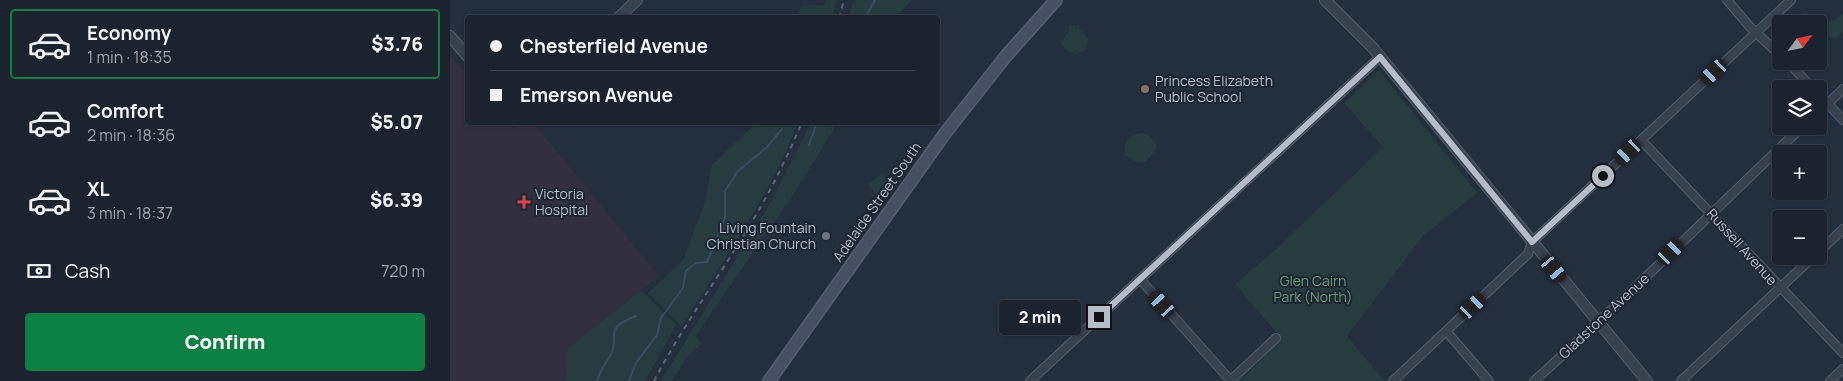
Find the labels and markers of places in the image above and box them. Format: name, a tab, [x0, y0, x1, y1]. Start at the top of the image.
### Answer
place label: Princess Elizabeth Public School	[1155, 71, 1273, 106]
marker: Princess Elizabeth Public School	[1139, 83, 1151, 95]
place label: Victoria Hospital	[535, 184, 588, 219]
marker: Victoria Hospital	[517, 195, 531, 209]
place label: Living Fountain Christian Church	[707, 218, 816, 253]
marker: Living Fountain Christian Church	[820, 230, 832, 242]

